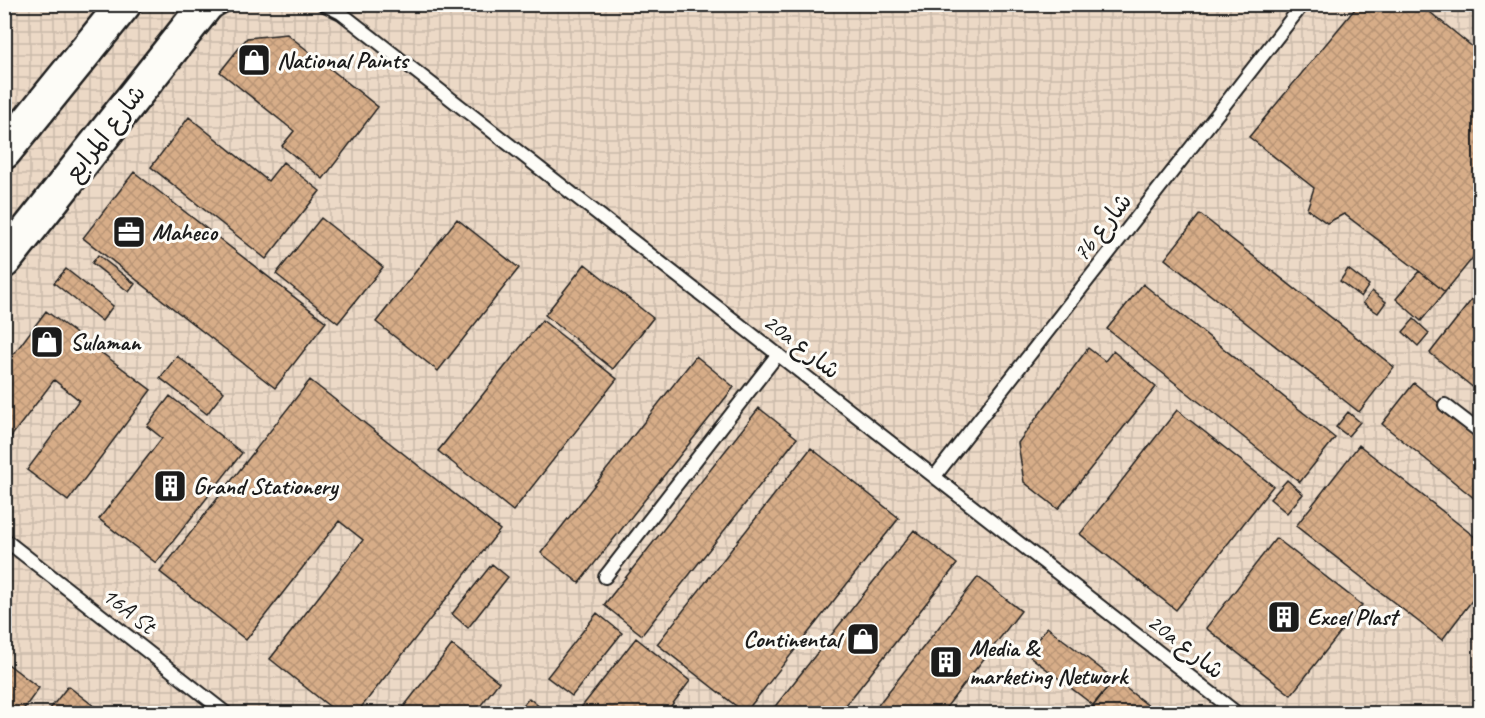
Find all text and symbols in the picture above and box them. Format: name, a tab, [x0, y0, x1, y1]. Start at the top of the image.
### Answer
shop icon: National Paints	[236, 42, 272, 78]
place label: National Paints	[277, 45, 410, 75]
street label: شارع المرابع	[58, 79, 154, 188]
street label: 7b شارع	[1066, 187, 1140, 269]
office icon: Maheco	[111, 214, 147, 250]
place label: Maheco	[152, 217, 219, 247]
street label: 20a شارع	[756, 307, 847, 387]
shop icon: Sulaman	[29, 324, 65, 360]
place label: Sulaman	[70, 327, 142, 357]
building icon: Grand Stationery	[152, 468, 188, 504]
place label: Grand Stationery	[193, 471, 339, 501]
street label: 16A St	[96, 580, 163, 641]
building icon: Excel Plast	[1266, 599, 1302, 635]
place label: Excel Plast	[1307, 602, 1401, 632]
street label: 20a شارع	[1140, 607, 1231, 687]
shop icon: Continental	[845, 621, 881, 657]
place label: Continental	[743, 624, 845, 654]
place label: Media & marketing Network	[969, 633, 1129, 691]
building icon: Media & marketing Network	[928, 644, 964, 680]

